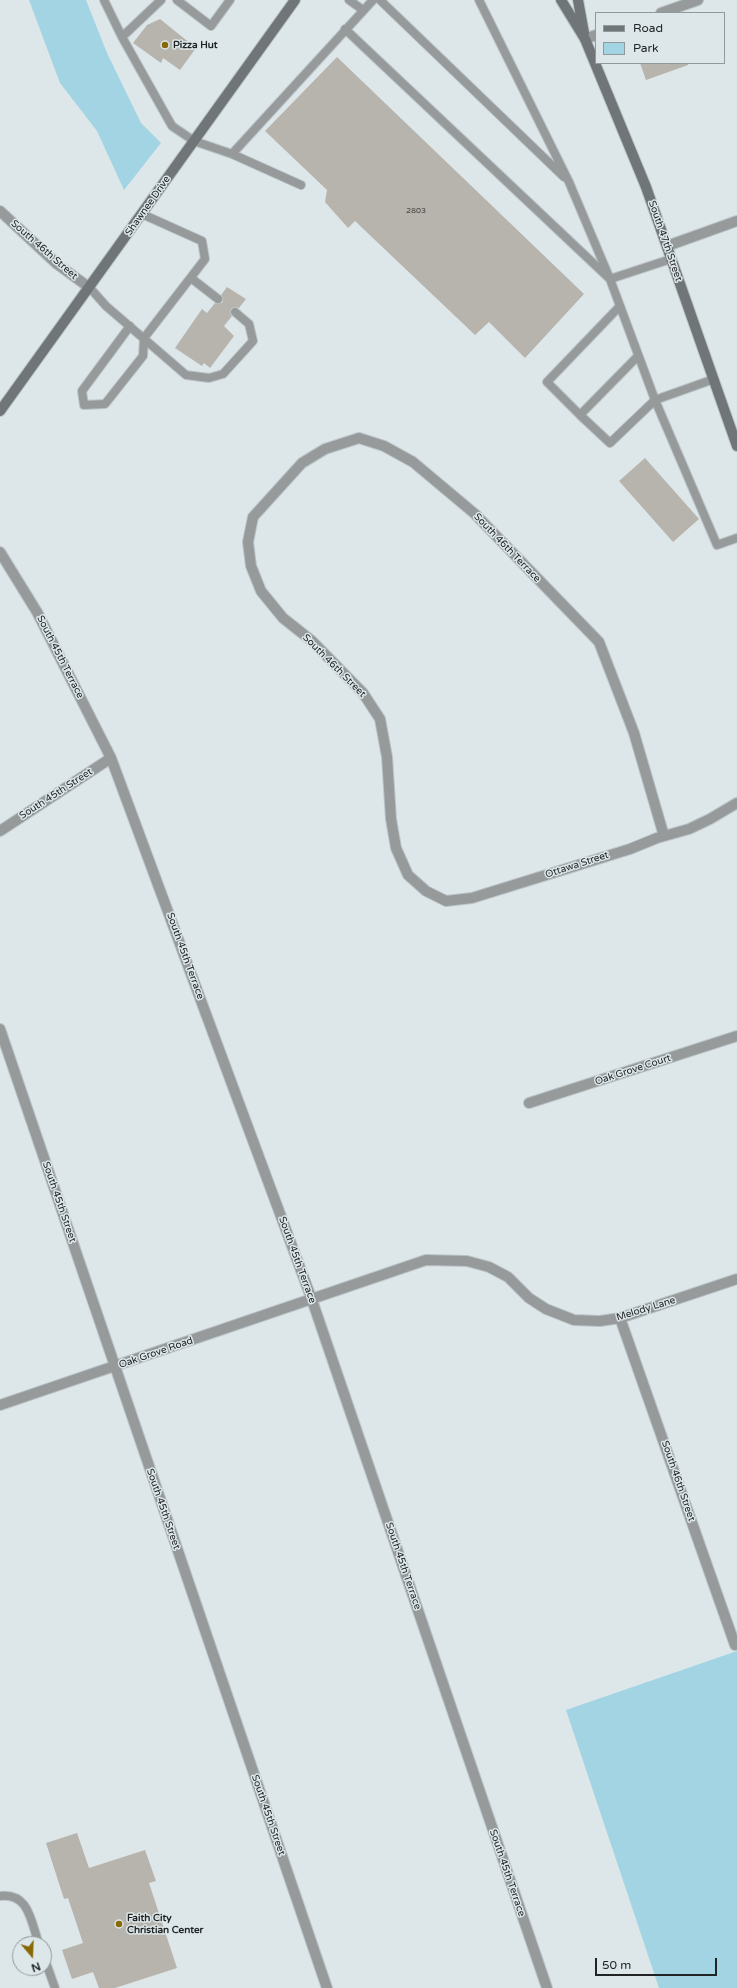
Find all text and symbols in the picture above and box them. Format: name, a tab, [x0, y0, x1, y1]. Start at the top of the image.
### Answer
legend	[595, 12, 725, 64]
text: Road	[633, 21, 663, 35]
place label: Pizza Hut	[173, 39, 218, 51]
marker: Pizza Hut	[160, 40, 170, 50]
text: Park	[633, 41, 659, 55]
street label: Shawnee Drive	[123, 174, 173, 238]
street label: South 47th Street	[646, 199, 684, 283]
house number: 2803	[406, 206, 426, 216]
street label: South 46th Street	[8, 218, 80, 282]
street label: South 46th Terrace	[471, 511, 543, 585]
street label: South 45th Terrace	[34, 614, 86, 700]
street label: South 46th Street	[300, 632, 368, 700]
street label: South 45th Street	[17, 766, 95, 822]
street label: Ottawa Street	[544, 849, 610, 881]
street label: South 45th Terrace	[164, 911, 206, 1001]
street label: Oak Grove Court	[594, 1052, 672, 1088]
street label: South 45th Street	[40, 1160, 78, 1244]
street label: South 45th Terrace	[276, 1215, 318, 1305]
street label: Melody Lane	[615, 1294, 677, 1324]
street label: Oak Grove Road	[117, 1335, 195, 1371]
street label: South 46th Street	[659, 1439, 697, 1523]
street label: South 45th Street	[144, 1467, 182, 1551]
street label: South 45th Terrace	[382, 1521, 424, 1611]
street label: South 45th Street	[249, 1773, 287, 1857]
street label: South 45th Terrace	[486, 1828, 528, 1918]
place label: Faith City Christian Center	[127, 1912, 203, 1936]
marker: Faith City Christian Center	[114, 1919, 124, 1929]
north arrow	[12, 1936, 52, 1976]
scale bar	[597, 1950, 719, 1976]
text: 50 m	[602, 1958, 631, 1972]
text: N	[29, 1959, 42, 1974]

